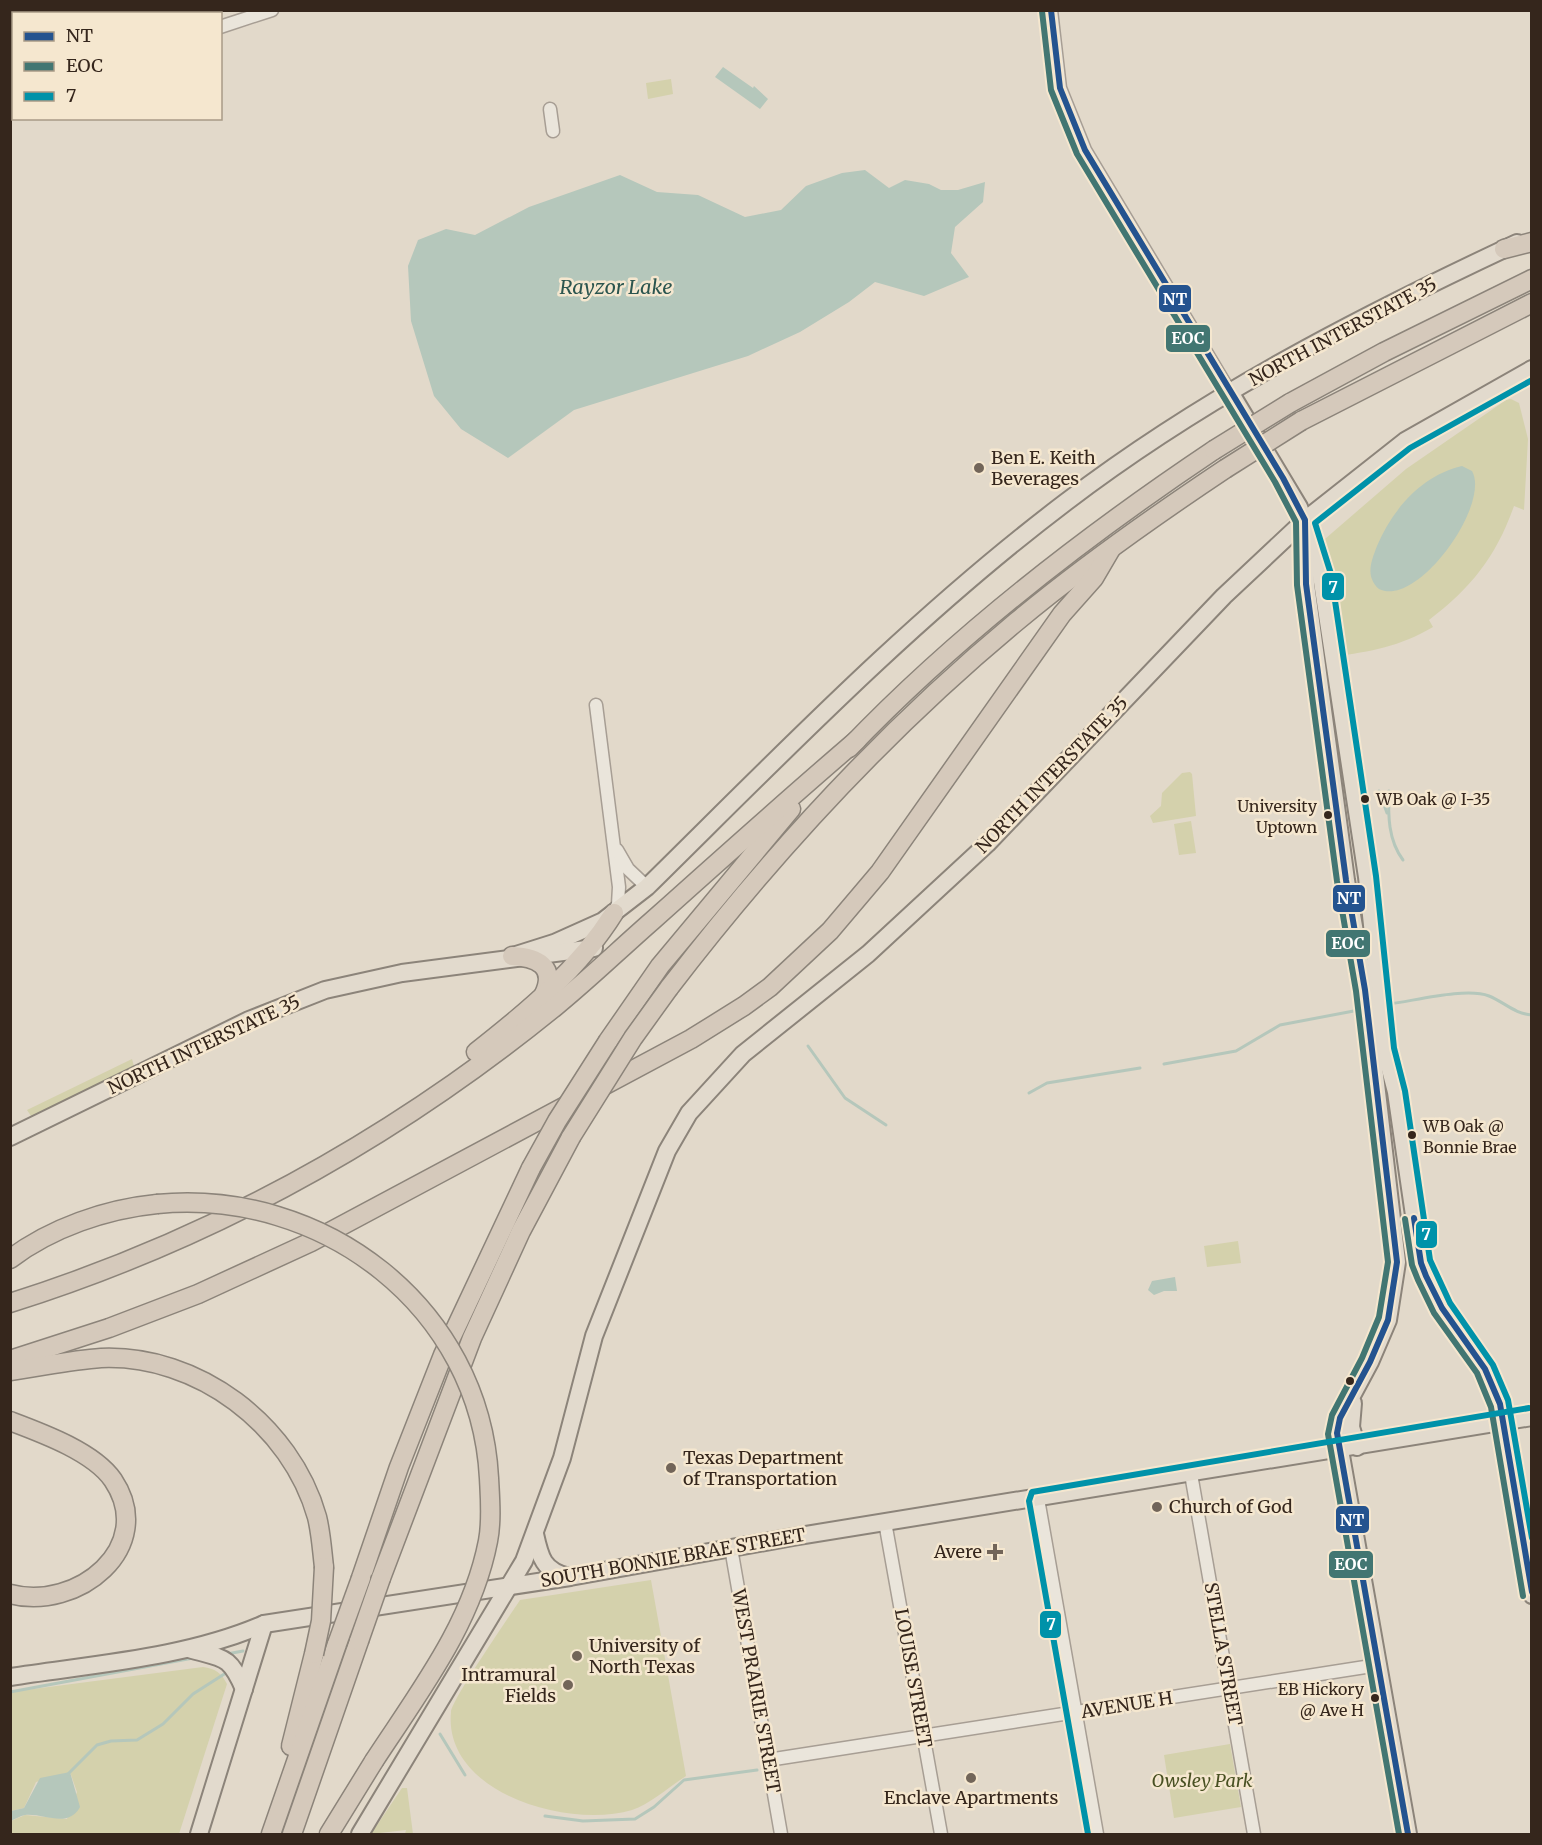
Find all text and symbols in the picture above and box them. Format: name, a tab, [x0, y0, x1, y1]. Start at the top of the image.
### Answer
legend	[12, 12, 222, 120]
text: NT	[66, 24, 93, 47]
text: EOC	[66, 54, 103, 77]
text: 7	[66, 84, 76, 107]
street label: NORTH INTERSTATE 35	[1245, 272, 1441, 391]
water label: Rayzor Lake	[559, 274, 673, 299]
line badge: NT	[1158, 284, 1192, 313]
text: NT	[1163, 289, 1188, 309]
line badge: EOC	[1165, 324, 1211, 353]
text: EOC	[1171, 328, 1205, 348]
place label: Ben E. Keith Beverages	[991, 446, 1096, 490]
marker: Ben E. Keith Beverages	[972, 461, 986, 475]
line badge: 7	[1321, 572, 1345, 601]
text: 7	[1328, 577, 1338, 597]
street label: NORTH INTERSTATE 35	[971, 691, 1133, 858]
place label: WB Oak @ I-35	[1375, 789, 1490, 809]
marker: WB Oak @ I-35	[1359, 793, 1371, 805]
place label: University Uptown	[1237, 796, 1318, 837]
marker: University Uptown	[1322, 809, 1334, 821]
line badge: NT	[1332, 884, 1366, 913]
text: NT	[1337, 888, 1362, 908]
line badge: EOC	[1325, 929, 1371, 958]
text: EOC	[1331, 933, 1365, 953]
street label: NORTH INTERSTATE 35	[104, 990, 304, 1099]
place label: WB Oak @ Bonnie Brae	[1422, 1116, 1517, 1157]
marker: WB Oak @ Bonnie Brae	[1406, 1129, 1418, 1141]
line badge: 7	[1415, 1220, 1438, 1249]
text: 7	[1421, 1224, 1431, 1244]
unlabelled marker	[1344, 1375, 1356, 1387]
place label: Texas Department of Transportation	[683, 1446, 843, 1490]
marker: Texas Department of Transportation	[664, 1461, 678, 1475]
place label: Church of God	[1169, 1495, 1293, 1518]
marker: Church of God	[1150, 1500, 1164, 1514]
line badge: NT	[1335, 1505, 1370, 1534]
text: NT	[1340, 1510, 1365, 1530]
street label: SOUTH BONNIE BRAE STREET	[539, 1523, 808, 1592]
place label: Avere	[933, 1540, 982, 1563]
marker: Avere	[986, 1543, 1004, 1561]
line badge: EOC	[1328, 1550, 1374, 1579]
text: EOC	[1334, 1554, 1368, 1574]
street label: STELLA STREET	[1200, 1581, 1247, 1728]
street label: WEST PRAIRIE STREET	[727, 1586, 786, 1795]
street label: LOUISE STREET	[890, 1607, 937, 1750]
line badge: 7	[1039, 1610, 1062, 1639]
text: 7	[1046, 1614, 1056, 1634]
place label: University of North Texas	[589, 1634, 701, 1678]
marker: University of North Texas	[570, 1649, 584, 1663]
place label: Intramural Fields	[461, 1663, 556, 1707]
marker: Intramural Fields	[561, 1678, 575, 1692]
place label: EB Hickory @ Ave H	[1278, 1679, 1365, 1720]
street label: AVENUE H	[1078, 1686, 1174, 1723]
marker: EB Hickory @ Ave H	[1369, 1692, 1381, 1704]
park label: Owsley Park	[1151, 1769, 1253, 1792]
marker: Enclave Apartments	[964, 1771, 978, 1785]
place label: Enclave Apartments	[884, 1786, 1058, 1809]

